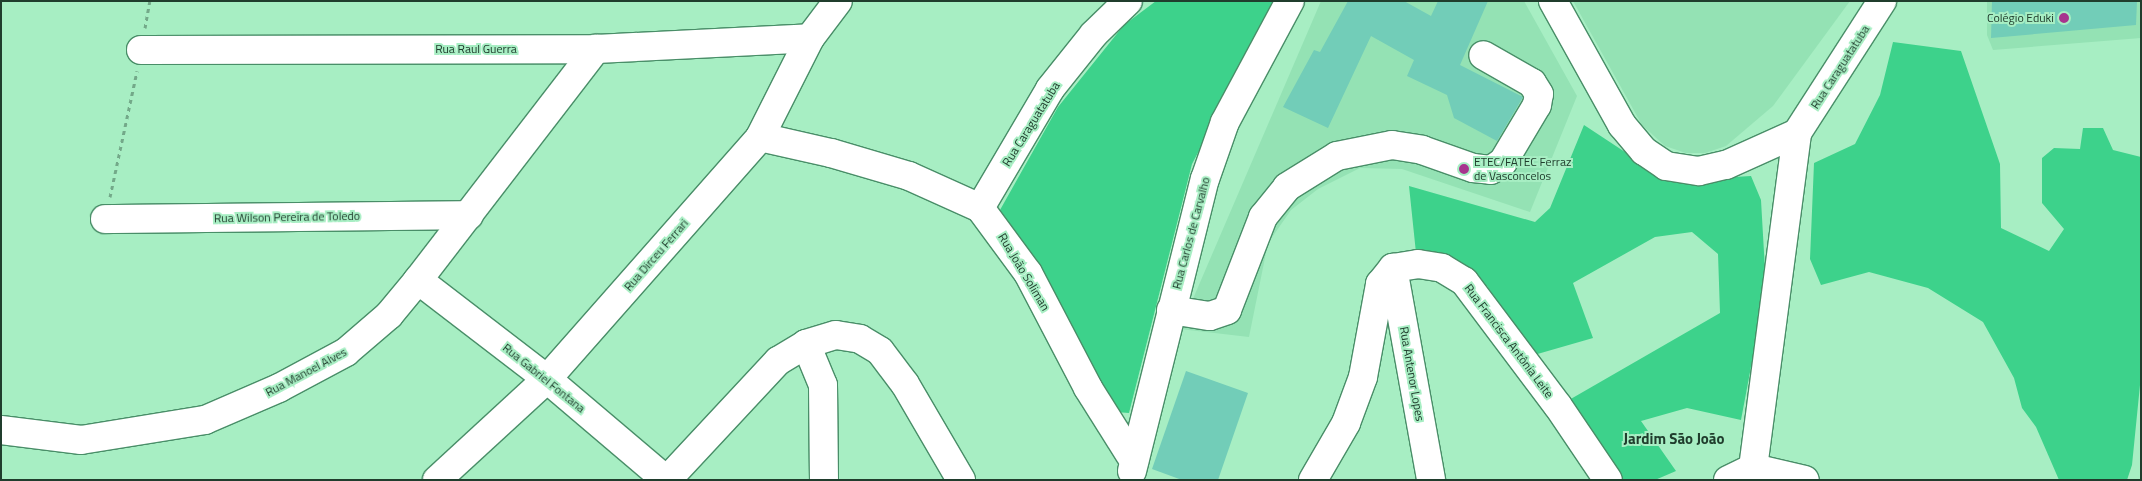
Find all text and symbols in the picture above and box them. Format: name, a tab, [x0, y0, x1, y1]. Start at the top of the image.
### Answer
place label: Colégio Eduki	[1987, 11, 2054, 25]
marker: Colégio Eduki	[2058, 12, 2070, 24]
street label: Rua Caraguatatuba	[1808, 23, 1872, 111]
street label: Rua Raul Guerra	[435, 42, 517, 56]
street label: Rua Caraguatatuba	[999, 79, 1063, 169]
place label: ETEC/FATEC Ferraz de Vasconcelos	[1474, 155, 1571, 183]
marker: ETEC/FATEC Ferraz de Vasconcelos	[1458, 163, 1470, 175]
street label: Rua Carlos de Carvalho	[1169, 175, 1213, 291]
street label: Rua Wilson Pereira de Toledo	[214, 209, 360, 225]
street label: Rua Dirceu Ferrari	[621, 216, 691, 294]
street label: Rua João Soliman	[995, 231, 1053, 313]
street label: Rua Francisca Antônia Leite	[1461, 281, 1557, 401]
street label: Rua Antenor Lopes	[1397, 326, 1427, 422]
street label: Rua Gabriel Fontana	[500, 340, 588, 416]
street label: Rua Manoel Alves	[263, 345, 349, 399]
district label: Jardim São João	[1624, 430, 1724, 448]

